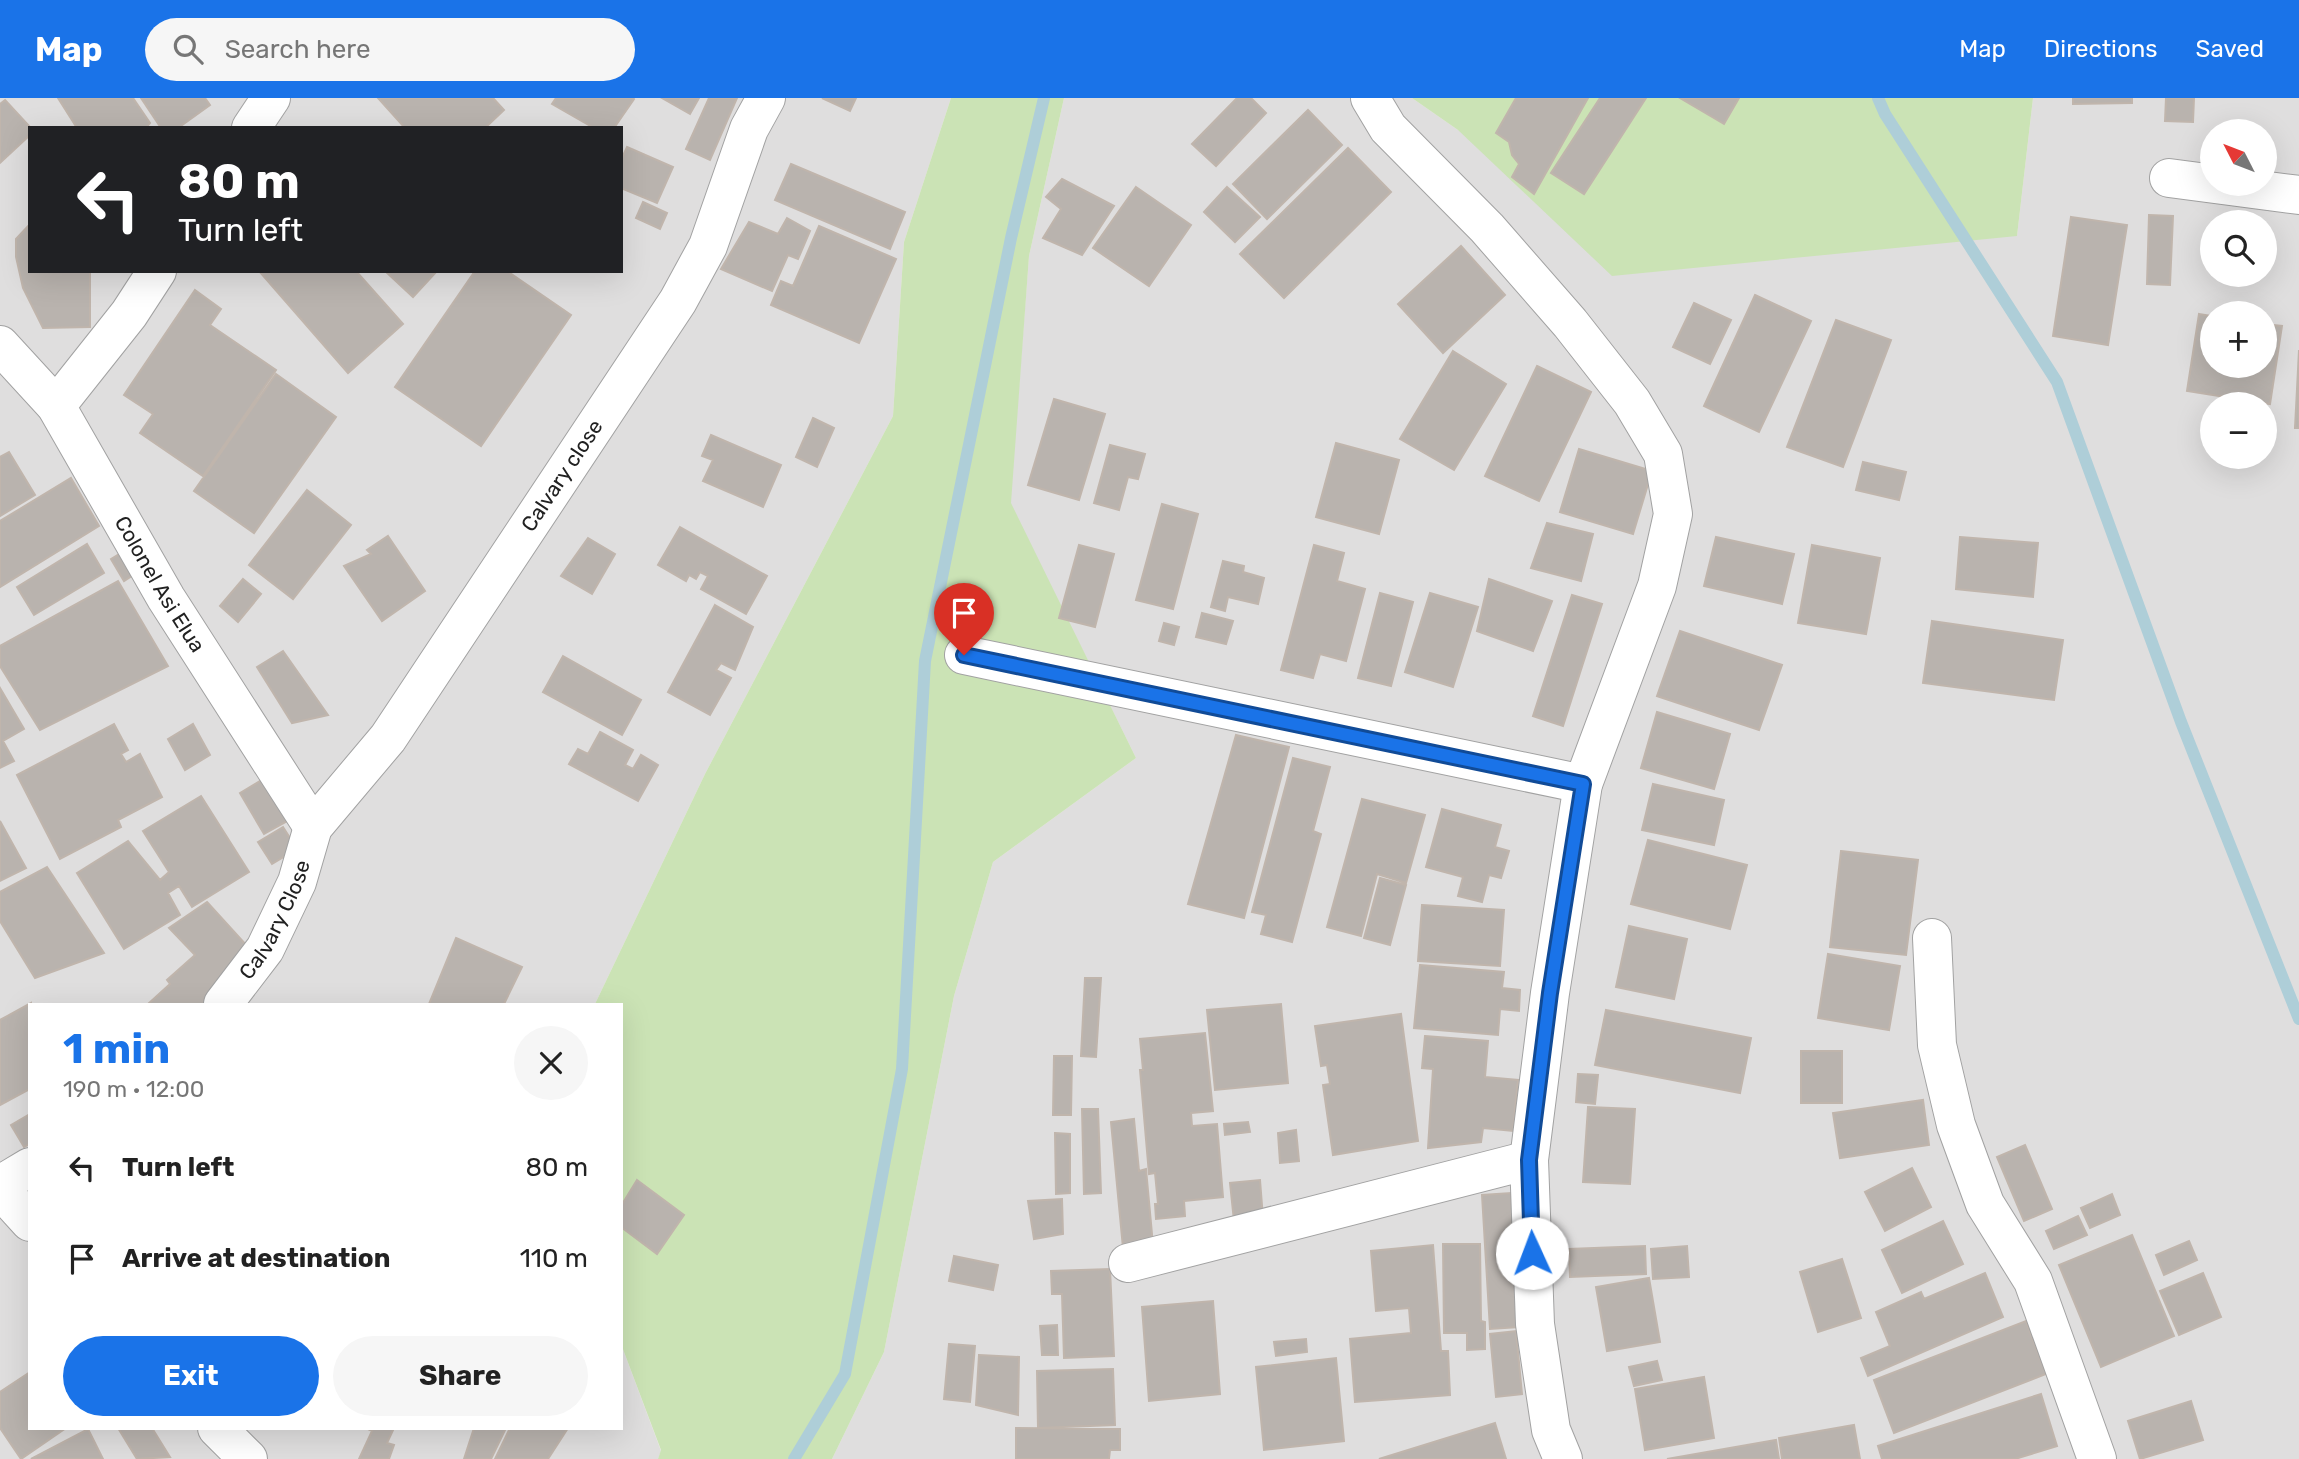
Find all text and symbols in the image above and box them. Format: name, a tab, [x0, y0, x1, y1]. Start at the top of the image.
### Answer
search box	[145, 18, 635, 81]
text: Map	[35, 30, 103, 69]
icon: search	[169, 30, 207, 68]
text: Search here	[225, 34, 370, 65]
text: Map	[1959, 35, 2006, 63]
text: Directions	[2044, 35, 2157, 63]
text: Saved	[2195, 35, 2264, 63]
north arrow	[2200, 119, 2277, 196]
map controls	[2200, 119, 2277, 469]
text: 80 m	[178, 152, 300, 210]
icon: left	[63, 154, 154, 245]
button: search	[2200, 210, 2277, 287]
text: Turn left	[178, 211, 303, 249]
button: +	[2200, 301, 2277, 378]
button: −	[2200, 392, 2277, 469]
street label: Calvary close	[516, 415, 608, 536]
street label: Colonel Asi Elua	[110, 511, 211, 657]
pin	[934, 583, 994, 655]
icon: arrive	[945, 594, 983, 632]
street label: Calvary Close	[233, 857, 315, 984]
text: 1 min	[63, 1024, 170, 1074]
button: close	[514, 1026, 588, 1100]
text: 190 m · 12:00	[63, 1075, 204, 1103]
icon: left	[63, 1149, 101, 1187]
text: Turn left	[122, 1152, 234, 1183]
text: 80 m	[525, 1152, 588, 1183]
position arrow	[1495, 1216, 1569, 1290]
icon: arrive	[63, 1240, 101, 1278]
text: Arrive at destination	[122, 1243, 390, 1274]
text: 110 m	[520, 1243, 588, 1274]
button: Exit	[63, 1336, 319, 1416]
button: Share	[333, 1336, 588, 1416]

